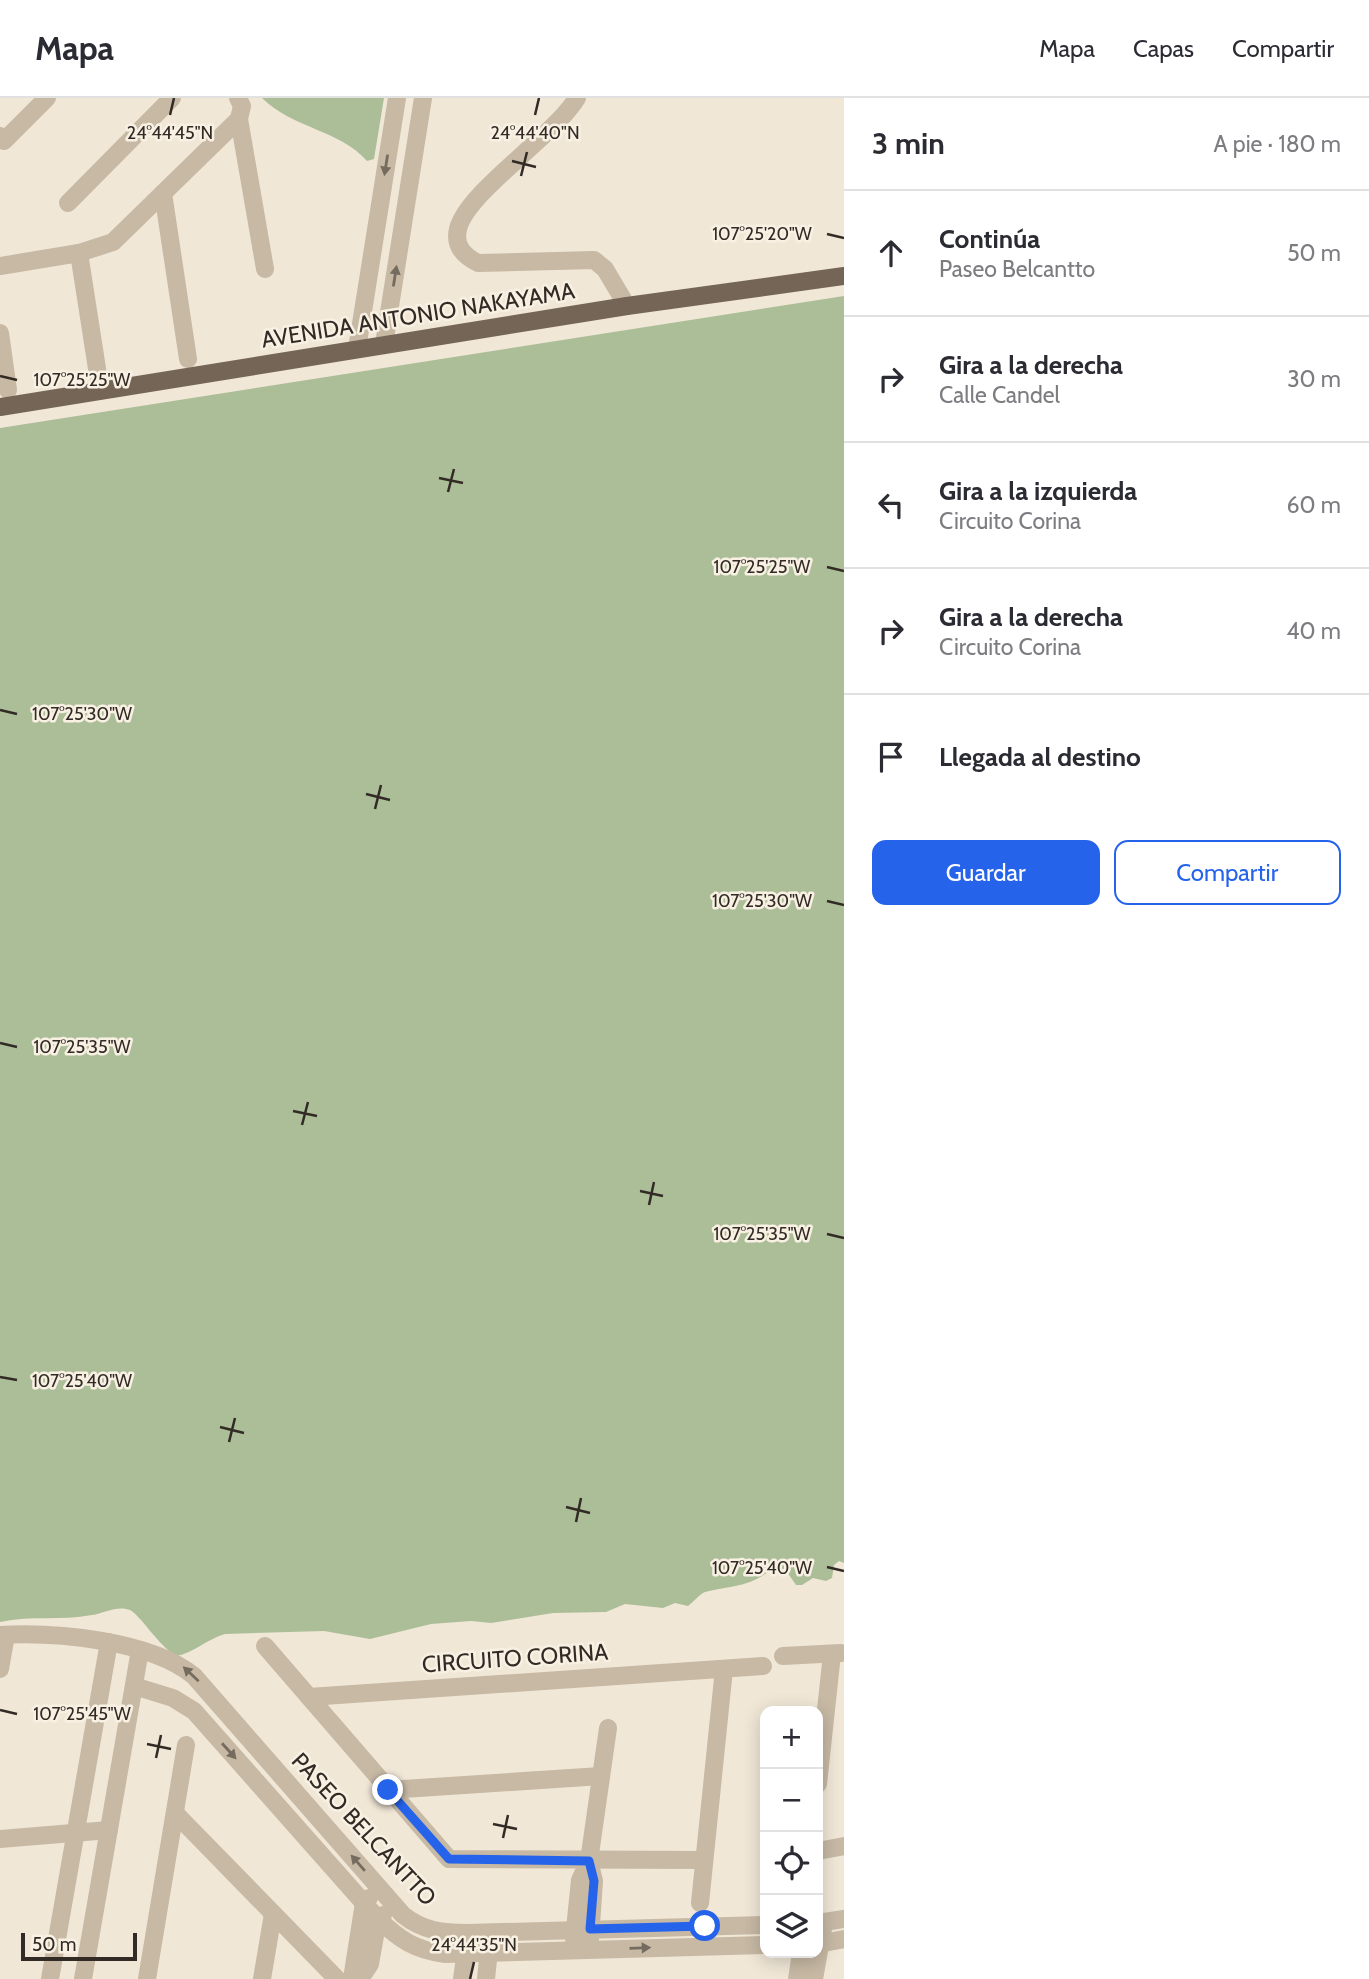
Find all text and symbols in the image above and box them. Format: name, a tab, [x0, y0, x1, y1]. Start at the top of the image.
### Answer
text: Mapa	[35, 28, 114, 68]
text: Mapa	[1039, 34, 1095, 63]
text: Capas	[1133, 34, 1194, 63]
text: Compartir	[1232, 34, 1334, 63]
text: 24°44'45"N	[127, 122, 213, 144]
text: 24°44'40"N	[490, 122, 580, 144]
text: 3 min	[872, 125, 945, 162]
text: A pie · 180 m	[1214, 130, 1341, 158]
one-way arrow	[381, 155, 392, 177]
text: 107°25'20"W	[712, 223, 812, 245]
text: Continúa	[939, 223, 1040, 255]
icon: ahead	[872, 234, 910, 272]
text: 50 m	[1287, 239, 1341, 267]
text: Paseo Belcantto	[939, 255, 1095, 283]
one-way arrow	[390, 265, 401, 287]
street label: AVENIDA ANTONIO NAKAYAMA	[259, 276, 577, 354]
text: Gira a la derecha	[939, 349, 1123, 381]
icon: right	[872, 360, 910, 398]
text: 30 m	[1287, 365, 1341, 393]
text: 107°25'25"W	[34, 369, 130, 391]
text: Calle Candel	[939, 381, 1060, 409]
text: Gira a la izquierda	[939, 475, 1137, 507]
icon: left	[872, 486, 910, 524]
text: 60 m	[1287, 491, 1341, 519]
text: Circuito Corina	[939, 507, 1081, 535]
text: 107°25'25"W	[714, 556, 810, 578]
text: Gira a la derecha	[939, 601, 1123, 633]
icon: right	[872, 612, 910, 650]
text: 40 m	[1286, 617, 1341, 645]
text: Circuito Corina	[939, 633, 1081, 661]
text: 107°25'30"W	[32, 703, 132, 725]
icon: arrive	[872, 738, 910, 776]
text: Llegada al destino	[939, 741, 1141, 773]
button: Guardar	[872, 840, 1100, 905]
button: Compartir	[1114, 840, 1341, 905]
text: 107°25'30"W	[712, 890, 812, 912]
text: 107°25'35"W	[33, 1036, 131, 1058]
text: 107°25'35"W	[713, 1223, 811, 1245]
text: 107°25'40"W	[32, 1370, 132, 1392]
text: 107°25'40"W	[712, 1557, 812, 1579]
street label: CIRCUITO CORINA	[421, 1638, 609, 1678]
one-way arrow	[183, 1667, 200, 1683]
text: 107°25'45"W	[33, 1703, 131, 1725]
map controls	[760, 1706, 823, 1958]
button: +	[760, 1706, 823, 1769]
one-way arrow	[221, 1742, 237, 1760]
street label: PASEO BELCANTTO	[286, 1747, 442, 1911]
button: −	[760, 1769, 823, 1832]
route end	[372, 1774, 403, 1805]
button: locate	[760, 1832, 823, 1895]
one-way arrow	[350, 1855, 366, 1872]
button: layers	[760, 1895, 823, 1958]
route start	[689, 1910, 720, 1941]
scale bar	[21, 1930, 136, 1962]
text: 50 m	[32, 1933, 76, 1956]
text: 24°44'35"N	[431, 1934, 517, 1956]
one-way arrow	[629, 1942, 651, 1953]

